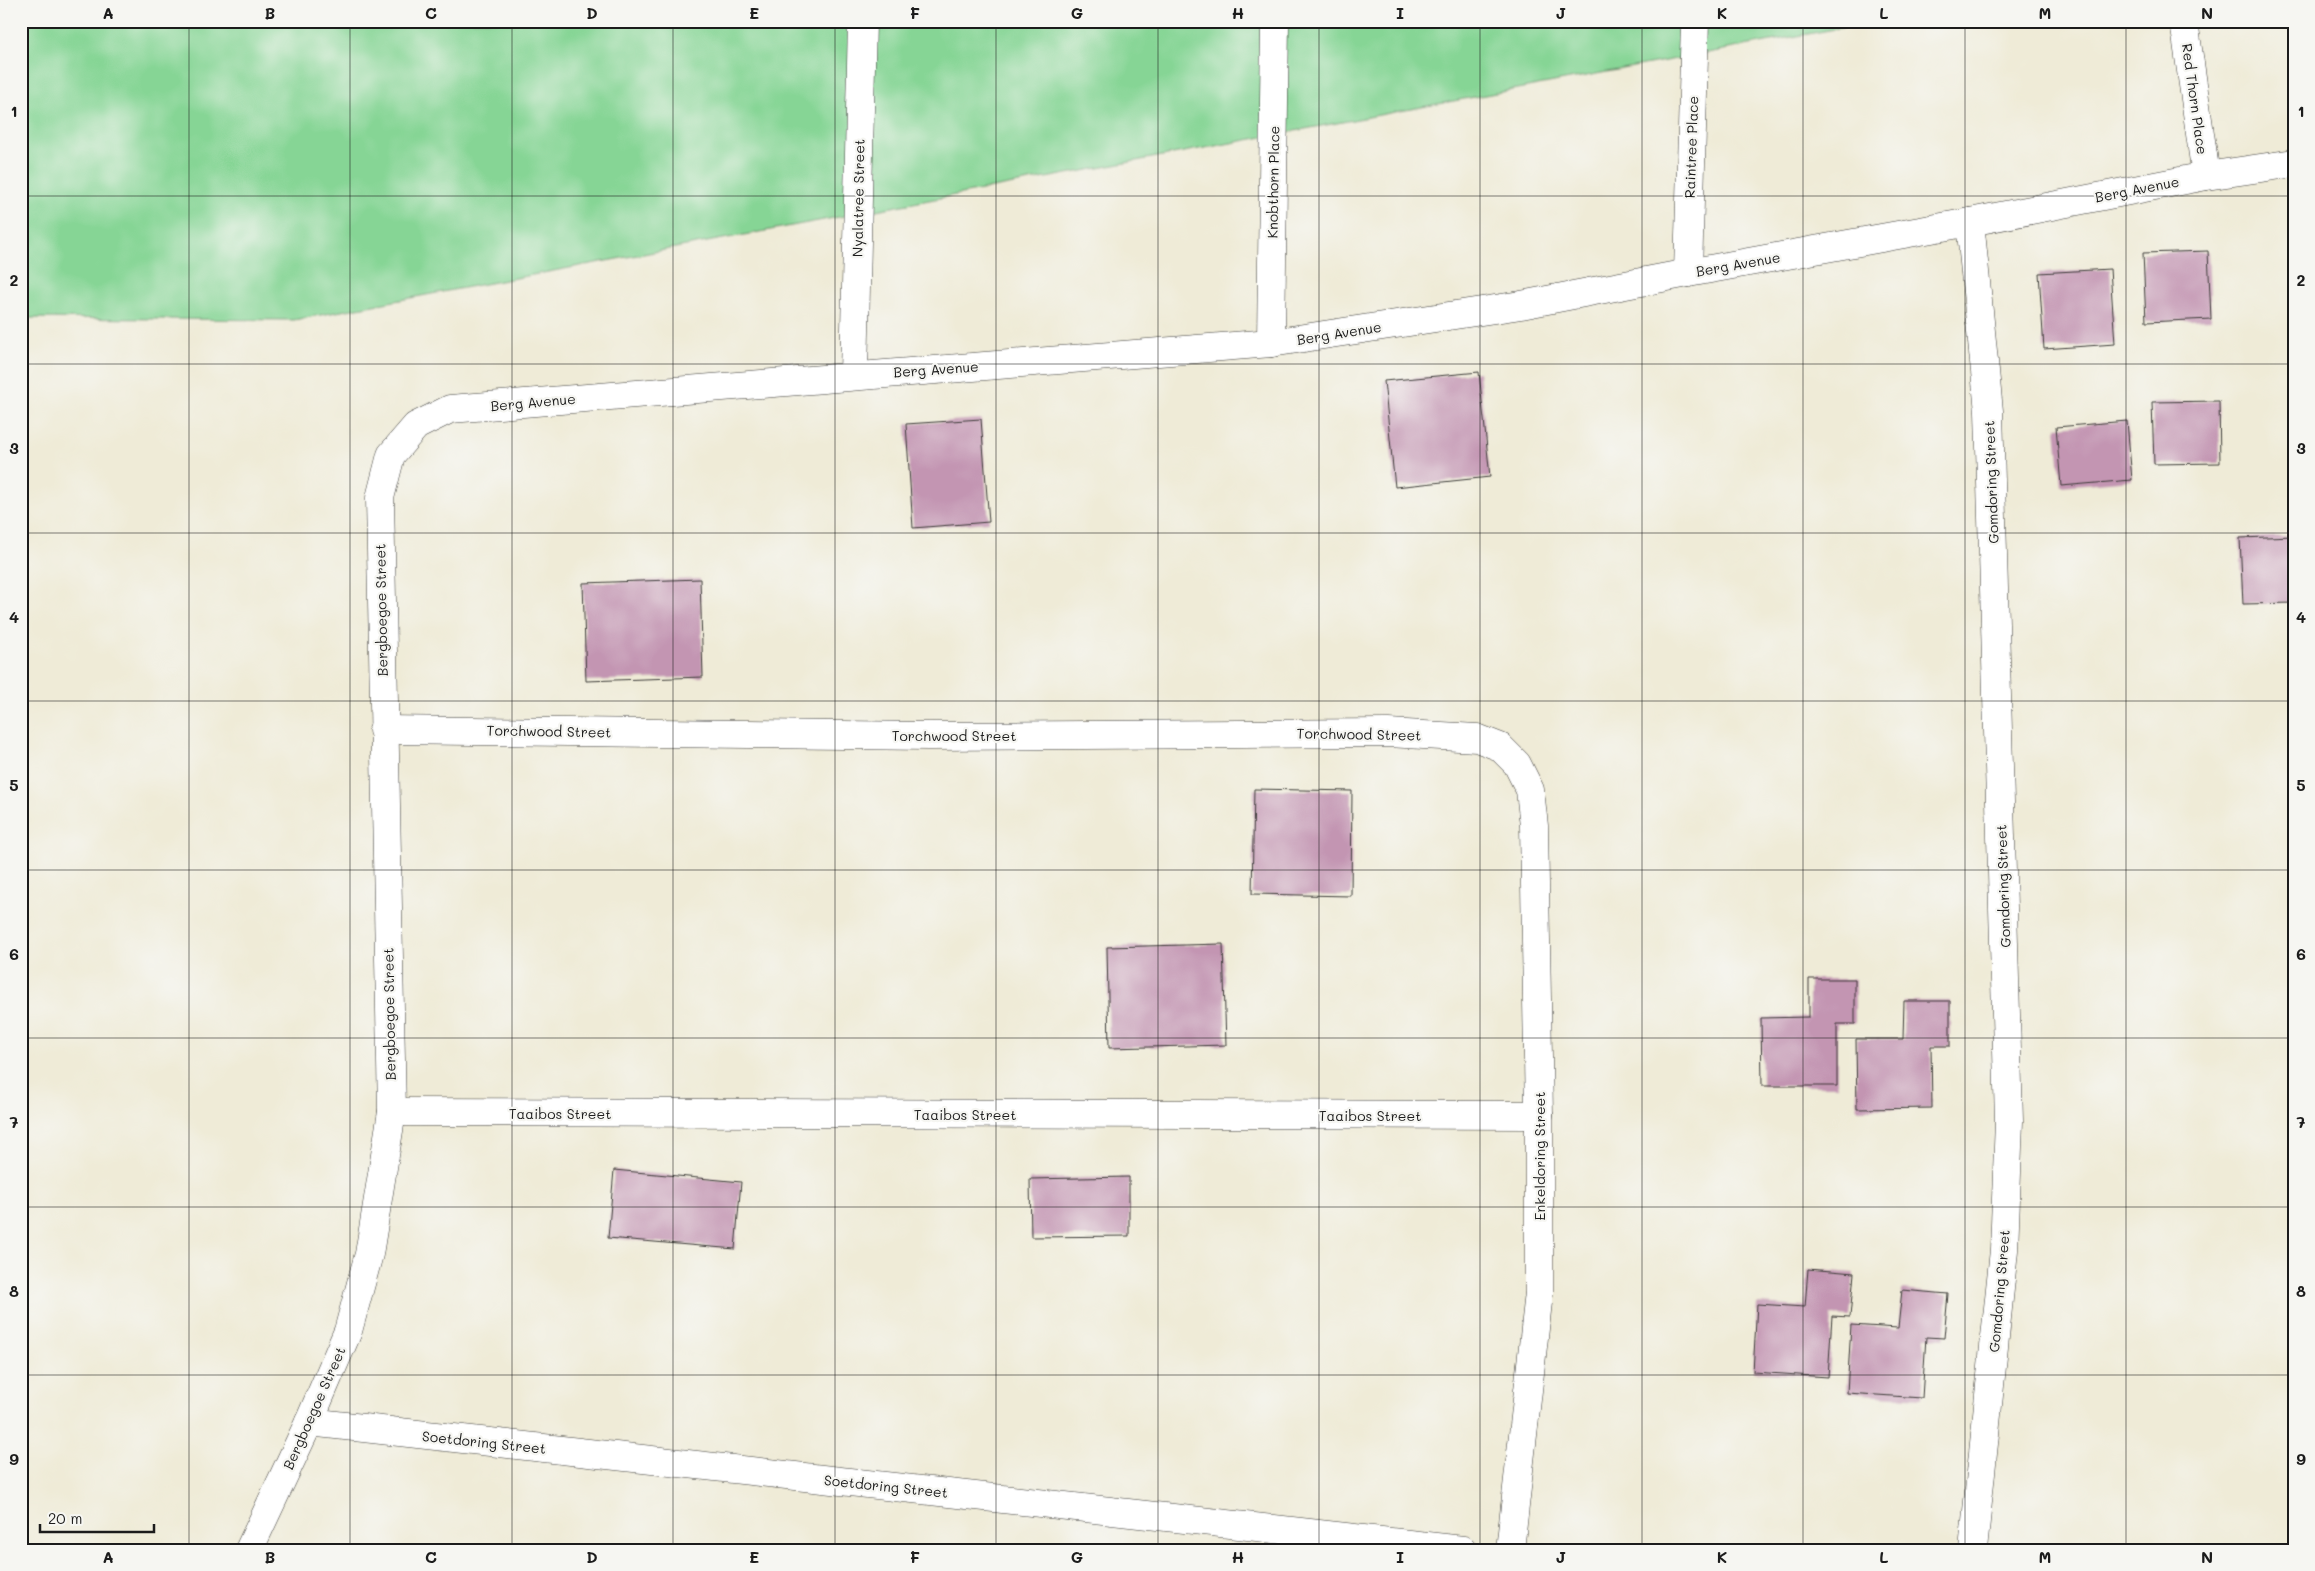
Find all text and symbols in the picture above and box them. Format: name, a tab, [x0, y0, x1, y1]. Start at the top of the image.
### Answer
text: A	[102, 2, 114, 23]
text: B	[265, 2, 275, 23]
text: C	[425, 2, 437, 23]
text: D	[586, 2, 598, 23]
text: E	[749, 2, 759, 23]
text: F	[910, 2, 920, 23]
text: G	[1071, 2, 1083, 23]
text: H	[1232, 2, 1244, 23]
text: I	[1396, 2, 1404, 23]
text: J	[1556, 2, 1566, 23]
text: K	[1717, 2, 1727, 23]
text: L	[1879, 2, 1889, 23]
text: M	[2039, 2, 2051, 23]
text: N	[2201, 2, 2213, 23]
street label: Red Thorn Place	[2178, 42, 2212, 156]
street label: Raintree Place	[1680, 95, 1702, 199]
text: 1	[10, 100, 18, 121]
text: 1	[2297, 100, 2305, 121]
street label: Knobthorn Place	[1263, 125, 1283, 239]
street label: Nyalatree Street	[847, 139, 869, 257]
street label: Berg Avenue	[2093, 172, 2181, 206]
street label: Berg Avenue	[1694, 247, 1782, 281]
text: 2	[10, 269, 19, 290]
text: 2	[2297, 269, 2306, 290]
street label: Berg Avenue	[1295, 317, 1383, 349]
street label: Berg Avenue	[893, 357, 979, 381]
street label: Berg Avenue	[490, 389, 576, 415]
street label: Gomdoring Street	[1979, 420, 2003, 544]
text: 3	[9, 437, 19, 458]
text: 3	[2296, 437, 2306, 458]
street label: Bergboegoe Street	[370, 544, 392, 676]
text: 4	[9, 606, 19, 627]
text: 4	[2296, 606, 2306, 627]
street label: Torchwood Street	[487, 720, 611, 742]
street label: Torchwood Street	[1297, 723, 1421, 745]
street label: Torchwood Street	[892, 726, 1016, 745]
text: 5	[9, 774, 19, 795]
text: 5	[2296, 774, 2306, 795]
street label: Gomdoring Street	[1991, 824, 2015, 948]
text: 6	[9, 943, 19, 964]
text: 6	[2296, 943, 2306, 964]
street label: Bergboegoe Street	[378, 948, 400, 1080]
street label: Enkeldoring Street	[1530, 1092, 1549, 1220]
street label: Taaibos Street	[509, 1104, 611, 1123]
street label: Taaibos Street	[914, 1105, 1016, 1124]
street label: Taaibos Street	[1319, 1106, 1421, 1125]
text: 7	[10, 1111, 19, 1132]
text: 7	[2297, 1111, 2306, 1132]
street label: Gomdoring Street	[1984, 1229, 2014, 1353]
text: 8	[9, 1280, 19, 1301]
text: 8	[2296, 1280, 2306, 1301]
street label: Bergboegoe Street	[278, 1344, 350, 1472]
street label: Soetdoring Street	[421, 1426, 547, 1458]
text: 9	[9, 1448, 19, 1469]
text: 9	[2296, 1448, 2306, 1469]
street label: Soetdoring Street	[823, 1470, 949, 1502]
scale bar	[40, 1501, 154, 1533]
text: 20 m	[48, 1508, 82, 1528]
text: A	[102, 1546, 114, 1567]
text: B	[265, 1546, 275, 1567]
text: C	[425, 1546, 437, 1567]
text: D	[586, 1546, 598, 1567]
text: E	[749, 1546, 759, 1567]
text: F	[910, 1546, 920, 1567]
text: G	[1071, 1546, 1083, 1567]
text: H	[1232, 1546, 1244, 1567]
text: I	[1396, 1546, 1404, 1567]
text: J	[1556, 1546, 1566, 1567]
text: K	[1717, 1546, 1727, 1567]
text: L	[1879, 1546, 1889, 1567]
text: M	[2039, 1546, 2051, 1567]
text: N	[2201, 1546, 2213, 1567]

